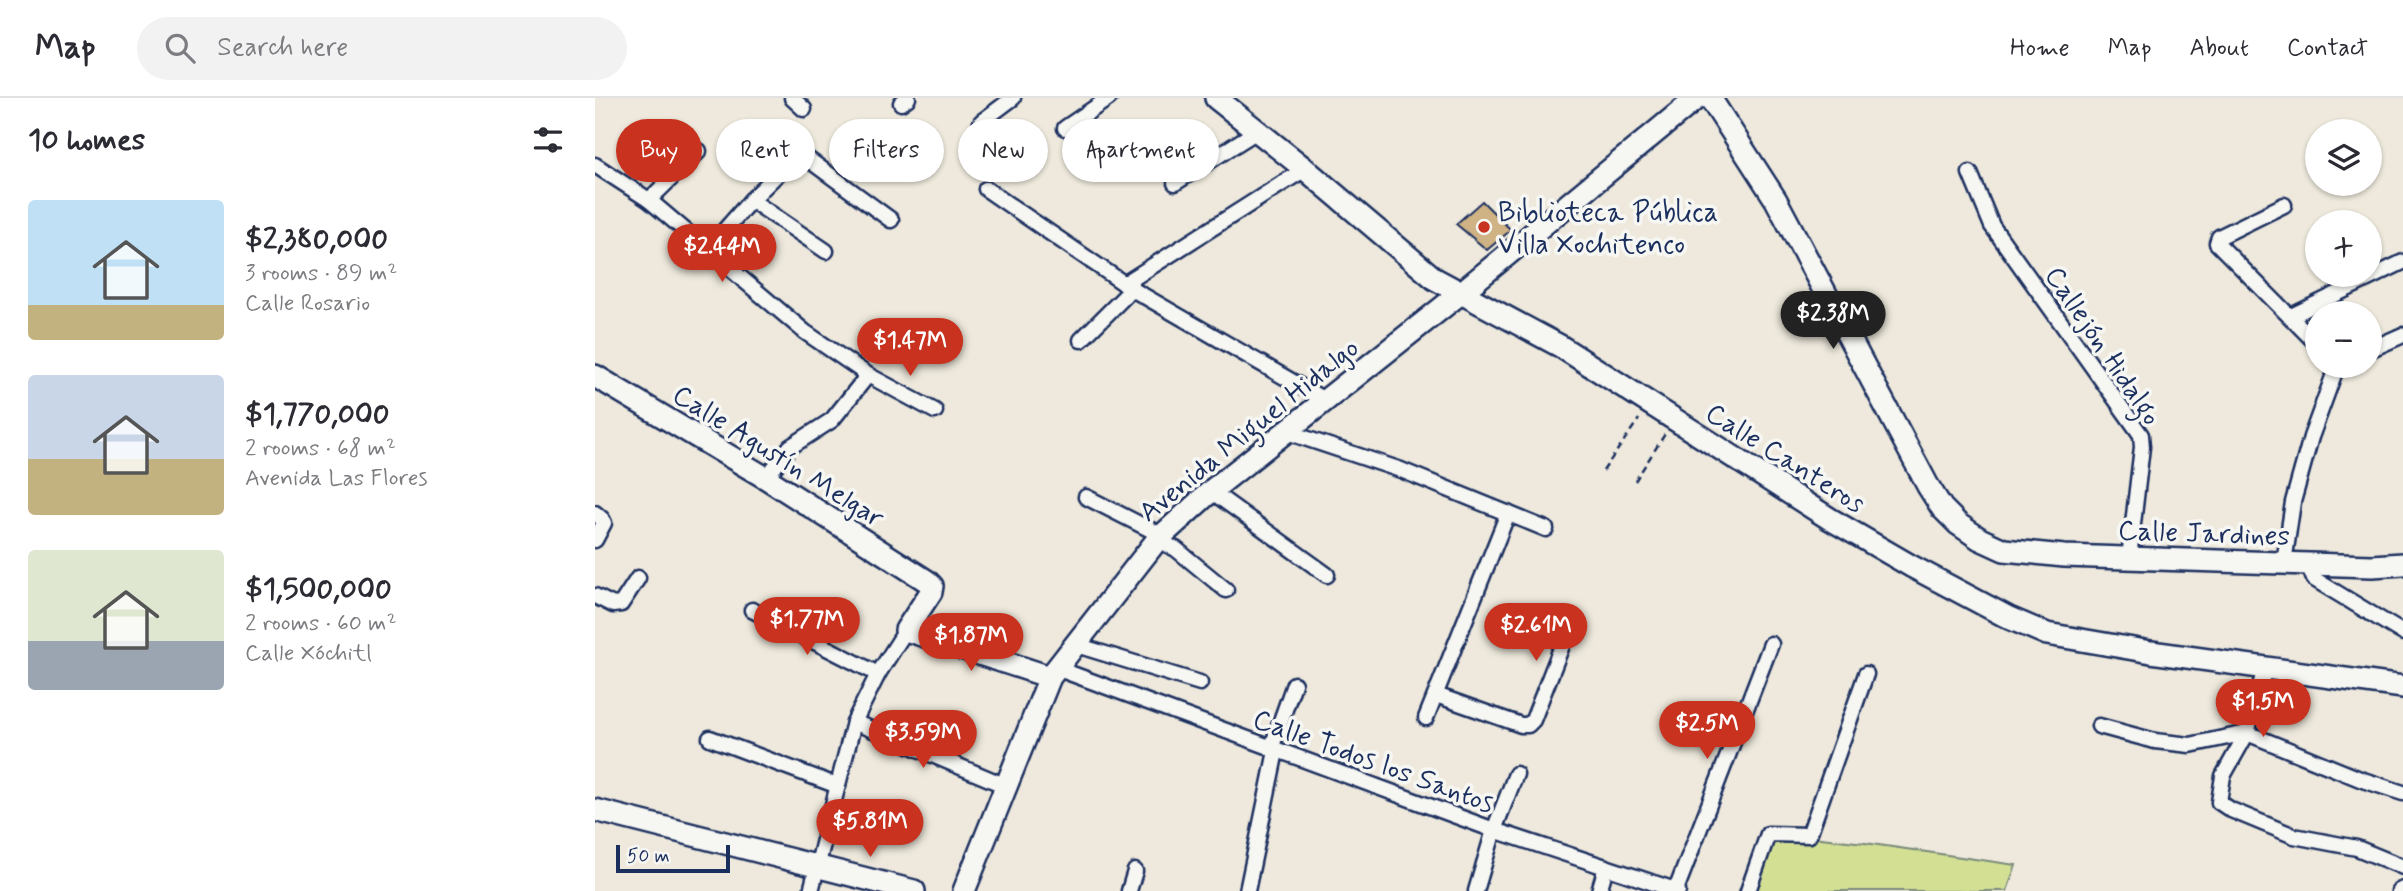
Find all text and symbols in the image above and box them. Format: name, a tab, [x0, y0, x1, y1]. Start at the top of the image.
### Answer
search box	[137, 17, 627, 80]
text: Map	[35, 26, 95, 70]
icon: search	[161, 29, 199, 67]
text: Search here	[217, 31, 348, 65]
text: Home	[2010, 33, 2070, 64]
text: Map	[2108, 33, 2152, 64]
text: About	[2190, 33, 2249, 64]
text: Contact	[2287, 33, 2368, 64]
chip: Buy	[616, 119, 702, 182]
chip: Rent	[716, 119, 815, 182]
chip: Filters	[829, 119, 944, 182]
chip: New	[958, 119, 1048, 182]
chip: Apartment	[1062, 119, 1219, 182]
map controls	[2305, 119, 2382, 378]
button: layers	[2305, 119, 2382, 196]
text: 10 homes	[28, 121, 145, 160]
icon: filters	[529, 121, 567, 159]
place label: Biblioteca Pública Villa Xochitenco	[1498, 195, 1718, 264]
button: +	[2305, 210, 2382, 287]
marker: Biblioteca Pública Villa Xochitenco	[1476, 219, 1492, 235]
text: $2,380,000	[245, 220, 388, 259]
pin: $2.44M	[665, 225, 779, 284]
icon: home	[84, 228, 168, 312]
text: $2.44M	[683, 232, 761, 262]
text: 3 rooms · 89 m²	[245, 259, 397, 289]
street label: Callejón Hidalgo	[2033, 260, 2169, 435]
text: Calle Rosario	[245, 289, 370, 319]
pin: $2.38M	[1776, 292, 1890, 351]
text: $2.38M	[1797, 299, 1869, 329]
button: −	[2305, 301, 2382, 378]
pin: $1.47M	[853, 318, 967, 378]
text: $1.47M	[873, 326, 947, 356]
street label: Avenida Miguel Hidalgo	[1132, 331, 1369, 534]
street label: Calle Agustín Melgar	[665, 377, 891, 537]
text: $1,770,000	[245, 395, 390, 434]
street label: Calle Canteros	[1698, 395, 1871, 523]
icon: home	[84, 403, 168, 487]
text: 2 rooms · 68 m²	[245, 434, 396, 464]
text: Avenida Las Flores	[245, 464, 427, 494]
street label: Calle Jardines	[2117, 513, 2291, 556]
text: $1,500,000	[245, 570, 392, 609]
icon: home	[84, 578, 168, 662]
pin: $1.77M	[750, 598, 864, 657]
pin: $2.61M	[1479, 603, 1593, 663]
text: $1.77M	[770, 605, 844, 635]
text: 2 rooms · 60 m²	[245, 609, 397, 639]
text: $2.61M	[1500, 611, 1572, 641]
pin: $1.87M	[914, 614, 1028, 673]
text: $1.87M	[934, 621, 1008, 651]
text: Calle Xóchitl	[245, 639, 372, 669]
pin: $1.5M	[2214, 680, 2312, 739]
text: $1.5M	[2232, 687, 2294, 717]
street label: Calle Todos los Santos	[1248, 702, 1499, 823]
pin: $2.5M	[1658, 702, 1756, 761]
text: $2.5M	[1675, 709, 1739, 739]
pin: $3.59M	[866, 710, 980, 770]
text: $3.59M	[885, 718, 961, 748]
pin: $5.81M	[813, 800, 927, 859]
text: $5.81M	[832, 807, 908, 837]
scale bar	[616, 842, 730, 874]
text: 50 m	[627, 844, 670, 869]

